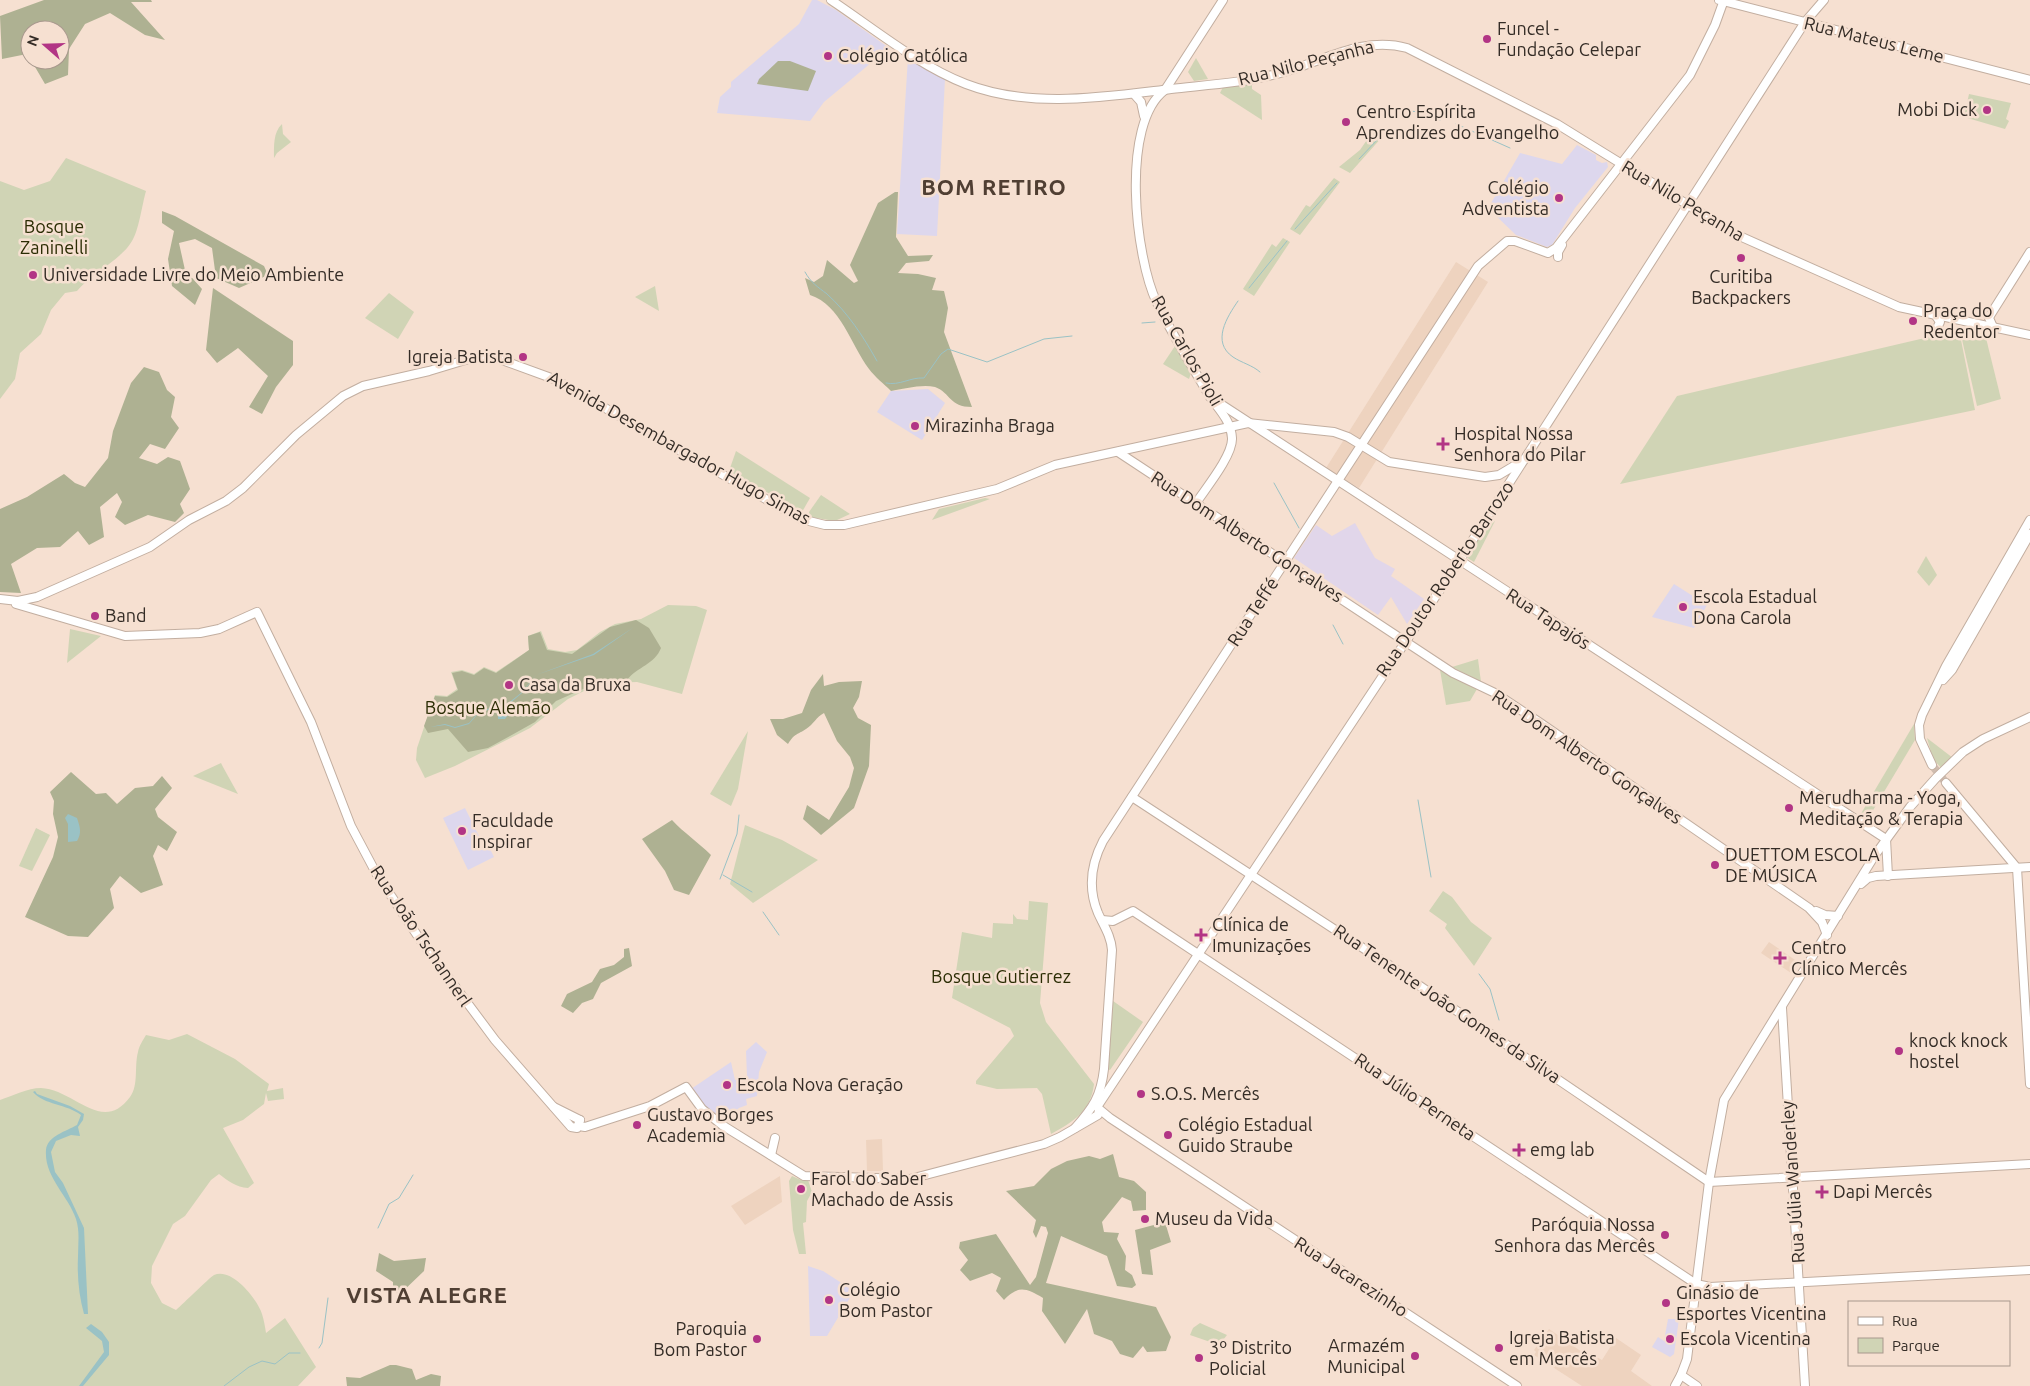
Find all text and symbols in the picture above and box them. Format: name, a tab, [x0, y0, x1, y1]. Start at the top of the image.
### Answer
street label: Rua Mateus Leme	[1802, 12, 1946, 66]
place label: Funcel - Fundação Celepar	[1497, 18, 1641, 59]
north arrow	[20, 20, 70, 70]
text: N	[23, 33, 42, 48]
marker: Funcel - Fundação Celepar	[1481, 33, 1493, 45]
street label: Rua Nilo Peçanha	[1236, 35, 1376, 89]
place label: Colégio Católica	[838, 45, 968, 65]
marker: Colégio Católica	[822, 50, 834, 62]
place label: Mobi Dick	[1897, 99, 1977, 119]
place label: Centro Espírita Aprendizes do Evangelho	[1356, 101, 1559, 142]
marker: Mobi Dick	[1981, 104, 1993, 116]
marker: Centro Espírita Aprendizes do Evangelho	[1340, 116, 1352, 128]
street label: Rua Nilo Peçanha	[1619, 156, 1748, 245]
district label: BOM RETIRO	[921, 174, 1067, 199]
place label: Colégio Adventista	[1462, 177, 1549, 218]
marker: Colégio Adventista	[1553, 192, 1565, 204]
park label: Bosque Zaninelli	[20, 216, 88, 257]
marker: Curitiba Backpackers	[1735, 252, 1747, 264]
place label: Universidade Livre do Meio Ambiente	[43, 264, 344, 284]
place label: Curitiba Backpackers	[1691, 266, 1791, 307]
marker: Universidade Livre do Meio Ambiente	[27, 269, 39, 281]
street label: Rua Carlos Pioli	[1148, 292, 1228, 409]
place label: Praça do Redentor	[1923, 300, 1999, 341]
marker: Praça do Redentor	[1907, 315, 1919, 327]
place label: Igreja Batista	[407, 346, 513, 366]
marker: Igreja Batista	[517, 351, 529, 363]
street label: Avenida Desembargador Hugo Simas	[545, 366, 814, 528]
place label: Mirazinha Braga	[925, 415, 1055, 435]
marker: Mirazinha Braga	[909, 420, 921, 432]
place label: Hospital Nossa Senhora do Pilar	[1454, 423, 1586, 464]
marker: Hospital Nossa Senhora do Pilar	[1436, 437, 1450, 451]
street label: Rua Dom Alberto Gonçalves	[1148, 467, 1347, 606]
street label: Rua Doutor Roberto Barrozo	[1371, 477, 1517, 680]
street label: Rua Teffé	[1223, 573, 1282, 649]
street label: Rua Tapajós	[1503, 584, 1594, 653]
place label: Escola Estadual Dona Carola	[1693, 586, 1817, 627]
marker: Escola Estadual Dona Carola	[1677, 601, 1689, 613]
place label: Band	[105, 605, 147, 625]
marker: Band	[89, 610, 101, 622]
place label: Casa da Bruxa	[519, 674, 631, 694]
marker: Casa da Bruxa	[503, 679, 515, 691]
street label: Rua Dom Alberto Gonçalves	[1489, 685, 1686, 827]
park label: Bosque Alemão	[425, 697, 551, 717]
place label: Merudharma - Yoga, Meditação & Terapia	[1799, 787, 1963, 828]
marker: Merudharma - Yoga, Meditação & Terapia	[1783, 802, 1795, 814]
place label: Faculdade Inspirar	[472, 810, 554, 851]
marker: Faculdade Inspirar	[456, 825, 468, 837]
place label: DUETTOM ESCOLA DE MÚSICA	[1725, 844, 1880, 885]
marker: DUETTOM ESCOLA DE MÚSICA	[1709, 859, 1721, 871]
street label: Rua João Tschannerl	[367, 861, 476, 1010]
place label: Clínica de Imunizações	[1212, 914, 1311, 955]
street label: Rua Tenente João Gomes da Silva	[1330, 920, 1565, 1087]
marker: Clínica de Imunizações	[1194, 928, 1208, 942]
place label: Centro Clínico Mercês	[1791, 937, 1907, 978]
marker: Centro Clínico Mercês	[1773, 951, 1787, 965]
park label: Bosque Gutierrez	[931, 966, 1071, 986]
place label: knock knock hostel	[1909, 1030, 2008, 1071]
marker: knock knock hostel	[1893, 1045, 1905, 1057]
street label: Rua Júlio Perneta	[1351, 1048, 1480, 1144]
place label: Escola Nova Geração	[737, 1074, 903, 1094]
marker: Escola Nova Geração	[721, 1079, 733, 1091]
place label: S.O.S. Mercês	[1151, 1083, 1260, 1103]
marker: S.O.S. Mercês	[1135, 1088, 1147, 1100]
street label: Rua Júlia Wanderley	[1776, 1100, 1808, 1264]
place label: Gustavo Borges Academia	[647, 1104, 774, 1145]
place label: Colégio Estadual Guido Straube	[1178, 1114, 1313, 1155]
marker: Gustavo Borges Academia	[631, 1119, 643, 1131]
marker: Colégio Estadual Guido Straube	[1162, 1129, 1174, 1141]
place label: emg lab	[1530, 1139, 1594, 1159]
marker: emg lab	[1512, 1143, 1526, 1157]
place label: Farol do Saber Machado de Assis	[811, 1168, 953, 1209]
place label: Dapi Mercês	[1833, 1181, 1933, 1201]
marker: Farol do Saber Machado de Assis	[795, 1183, 807, 1195]
marker: Dapi Mercês	[1815, 1185, 1829, 1199]
place label: Museu da Vida	[1155, 1208, 1273, 1228]
marker: Museu da Vida	[1139, 1213, 1151, 1225]
place label: Paróquia Nossa Senhora das Mercês	[1494, 1214, 1655, 1255]
marker: Paróquia Nossa Senhora das Mercês	[1659, 1229, 1671, 1241]
street label: Rua Jacarezinho	[1291, 1232, 1412, 1320]
place label: Colégio Bom Pastor	[839, 1279, 933, 1320]
district label: VISTA ALEGRE	[346, 1282, 508, 1307]
place label: Ginásio de Esportes Vicentina	[1676, 1282, 1827, 1323]
marker: Colégio Bom Pastor	[823, 1294, 835, 1306]
marker: Ginásio de Esportes Vicentina	[1660, 1297, 1672, 1309]
legend	[1848, 1301, 2010, 1366]
text: Rua	[1892, 1312, 1918, 1329]
place label: Paroquia Bom Pastor	[653, 1318, 747, 1359]
place label: Igreja Batista em Mercês	[1509, 1327, 1615, 1368]
place label: Escola Vicentina	[1680, 1328, 1811, 1348]
marker: Paroquia Bom Pastor	[751, 1333, 763, 1345]
marker: Escola Vicentina	[1664, 1333, 1676, 1345]
place label: Armazém Municipal	[1327, 1335, 1405, 1376]
place label: 3º Distrito Policial	[1209, 1337, 1292, 1378]
text: Parque	[1892, 1337, 1940, 1354]
marker: Igreja Batista em Mercês	[1493, 1342, 1505, 1354]
marker: Armazém Municipal	[1409, 1350, 1421, 1362]
marker: 3º Distrito Policial	[1193, 1352, 1205, 1364]

